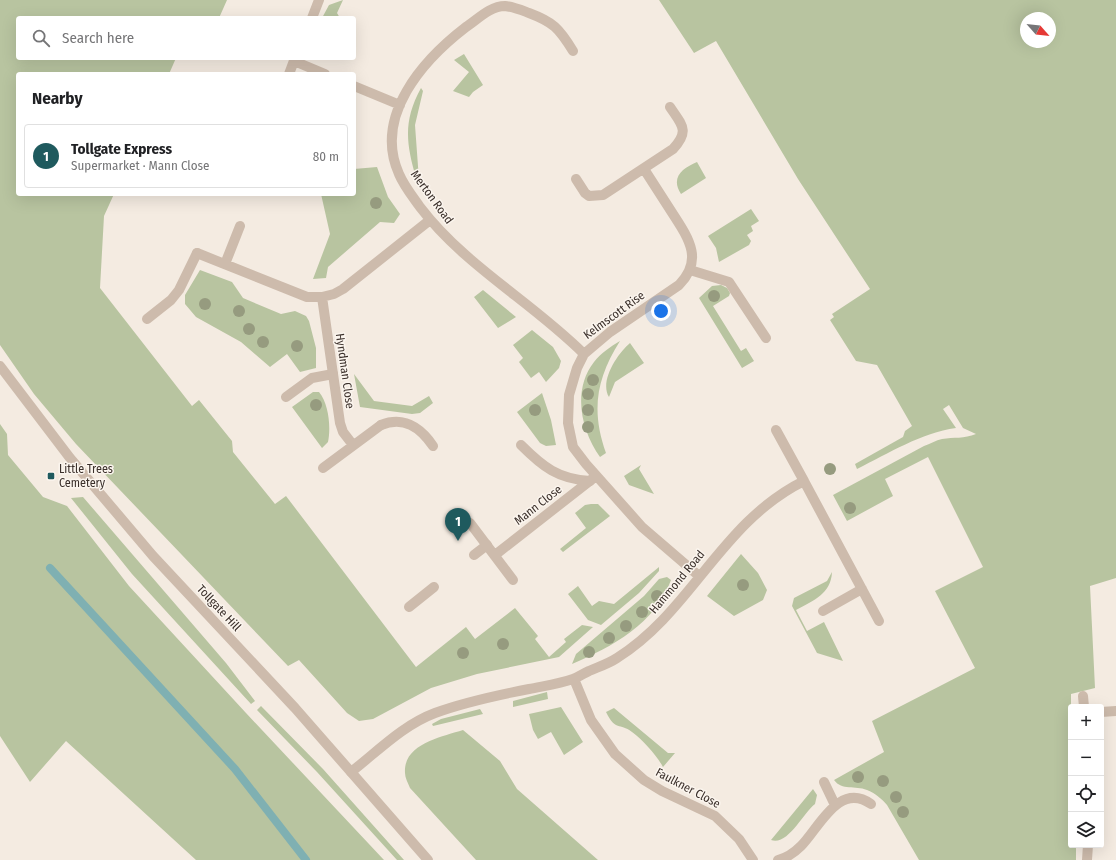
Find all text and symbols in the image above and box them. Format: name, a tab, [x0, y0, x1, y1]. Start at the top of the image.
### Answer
north arrow	[1020, 12, 1056, 48]
search box	[16, 16, 356, 60]
icon: search	[30, 27, 52, 49]
text: Search here	[62, 29, 134, 47]
text: Nearby	[32, 88, 83, 109]
text: Tollgate Express	[71, 140, 172, 158]
text: 1	[43, 149, 49, 164]
text: 80 m	[313, 149, 339, 164]
text: Supermarket · Mann Close	[71, 158, 210, 173]
street label: Merton Road	[408, 168, 456, 226]
street label: Kelmscott Rise	[581, 288, 647, 342]
your location	[651, 301, 671, 321]
street label: Hyndman Close	[333, 332, 357, 410]
place label: Little Trees Cemetery	[59, 462, 113, 490]
marker: Little Trees Cemetery	[46, 471, 56, 481]
street label: Mann Close	[511, 482, 565, 528]
pin: 1	[445, 508, 471, 541]
street label: Hammond Road	[646, 547, 708, 617]
street label: Tollgate Hill	[194, 582, 244, 634]
map controls	[1068, 704, 1104, 848]
button: +	[1068, 704, 1104, 740]
button: −	[1068, 740, 1104, 776]
street label: Faulkner Close	[653, 765, 723, 811]
button: locate	[1068, 776, 1104, 812]
button: layers	[1068, 812, 1104, 848]

